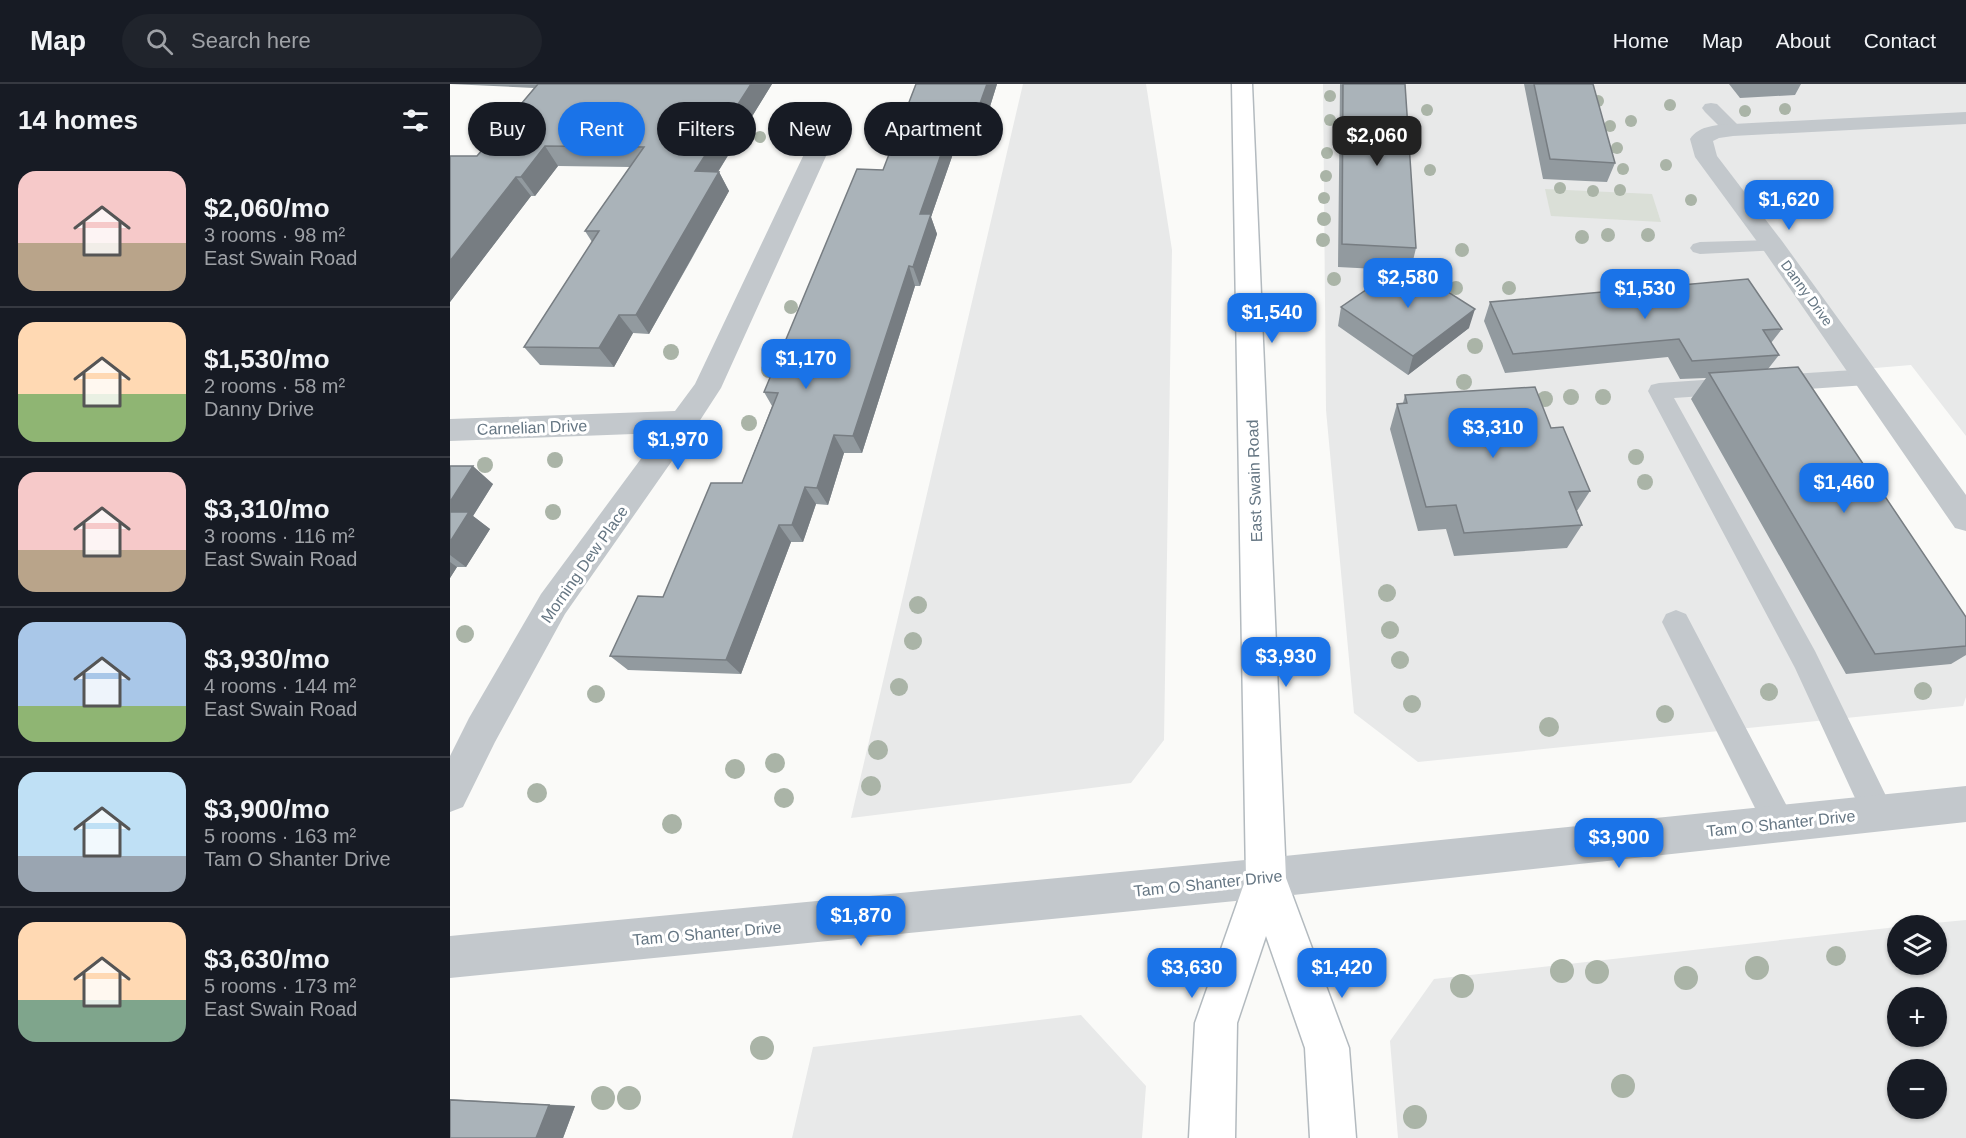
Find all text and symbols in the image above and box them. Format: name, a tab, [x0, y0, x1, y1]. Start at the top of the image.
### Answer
search box	[122, 14, 542, 68]
text: Map	[30, 25, 86, 56]
icon: search	[143, 25, 176, 58]
text: Search here	[191, 28, 311, 53]
text: Home	[1613, 29, 1669, 52]
text: Map	[1702, 29, 1743, 52]
text: About	[1776, 29, 1831, 52]
text: Contact	[1864, 29, 1936, 52]
chip: Buy	[468, 102, 546, 156]
chip: Rent	[558, 102, 645, 156]
chip: Filters	[657, 102, 756, 156]
chip: New	[768, 102, 852, 156]
chip: Apartment	[864, 102, 1003, 156]
icon: filters	[399, 104, 432, 137]
text: 14 homes	[18, 105, 138, 135]
pin: $2,060	[1328, 116, 1426, 167]
text: $2,060	[1346, 124, 1408, 146]
pin: $1,620	[1740, 180, 1838, 231]
text: $1,620	[1758, 188, 1820, 210]
text: $2,060/mo	[204, 193, 330, 223]
icon: home	[66, 195, 138, 267]
text: 3 rooms · 98 m²	[204, 224, 345, 246]
text: East Swain Road	[204, 247, 357, 269]
street label: Danny Drive	[1778, 257, 1836, 329]
pin: $2,580	[1359, 258, 1457, 309]
text: $2,580	[1377, 266, 1439, 288]
pin: $1,530	[1596, 269, 1694, 320]
text: $1,530	[1614, 277, 1676, 299]
pin: $1,540	[1223, 293, 1321, 344]
text: $1,540	[1241, 301, 1303, 323]
pin: $1,170	[757, 339, 855, 390]
text: $1,530/mo	[204, 344, 330, 374]
icon: home	[66, 346, 138, 418]
text: $1,170	[775, 347, 837, 369]
text: 2 rooms · 58 m²	[204, 375, 345, 397]
text: Danny Drive	[204, 398, 314, 420]
pin: $3,310	[1444, 408, 1542, 459]
text: $3,310	[1462, 416, 1524, 438]
street label: Carnelian Drive	[477, 417, 588, 438]
street label: East Swain Road	[1244, 419, 1265, 543]
pin: $1,970	[629, 420, 727, 471]
text: $1,970	[647, 428, 709, 450]
pin: $1,460	[1795, 463, 1893, 514]
text: $1,460	[1813, 471, 1875, 493]
text: $3,310/mo	[204, 494, 330, 524]
icon: home	[66, 496, 138, 568]
street label: Morning Dew Place	[538, 503, 631, 626]
text: 3 rooms · 116 m²	[204, 525, 355, 547]
text: East Swain Road	[204, 548, 357, 570]
pin: $3,930	[1237, 637, 1335, 688]
text: $3,930/mo	[204, 644, 330, 674]
text: $3,930	[1255, 645, 1317, 667]
icon: home	[66, 646, 138, 718]
text: 4 rooms · 144 m²	[204, 675, 356, 697]
text: East Swain Road	[204, 698, 357, 720]
text: $3,900/mo	[204, 794, 330, 824]
icon: home	[66, 796, 138, 868]
street label: Tam O Shanter Drive	[1706, 807, 1856, 840]
pin: $3,900	[1570, 818, 1668, 869]
text: 5 rooms · 163 m²	[204, 825, 356, 847]
text: $3,900	[1588, 826, 1650, 848]
text: Tam O Shanter Drive	[204, 848, 391, 870]
street label: Tam O Shanter Drive	[1133, 867, 1283, 900]
pin: $1,870	[812, 896, 910, 947]
text: $1,870	[830, 904, 892, 926]
map controls	[1887, 915, 1947, 1119]
button: layers	[1887, 915, 1947, 975]
street label: Tam O Shanter Drive	[632, 919, 782, 948]
text: $3,630/mo	[204, 944, 330, 974]
icon: home	[66, 946, 138, 1018]
pin: $3,630	[1143, 948, 1241, 999]
pin: $1,420	[1293, 948, 1391, 999]
text: $3,630	[1161, 956, 1223, 978]
text: $1,420	[1311, 956, 1373, 978]
text: 5 rooms · 173 m²	[204, 975, 356, 997]
button: +	[1887, 987, 1947, 1047]
text: East Swain Road	[204, 998, 357, 1020]
button: −	[1887, 1059, 1947, 1119]

